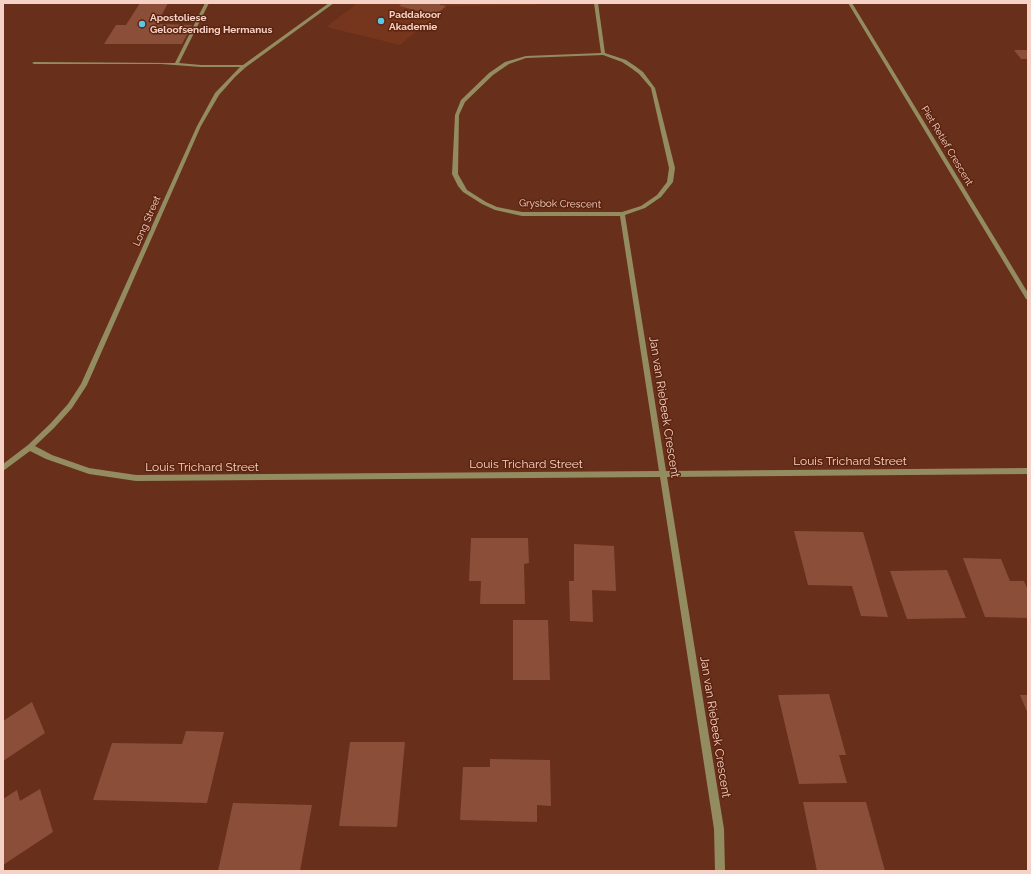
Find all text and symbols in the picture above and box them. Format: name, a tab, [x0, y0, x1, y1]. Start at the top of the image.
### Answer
place label: Paddakoor Akademie	[389, 9, 441, 32]
place label: Apostoliese Geloofsending Hermanus	[150, 12, 272, 36]
marker: Paddakoor Akademie	[376, 16, 386, 26]
marker: Apostoliese Geloofsending Hermanus	[137, 19, 147, 29]
street label: Piet Retief Crescent	[918, 104, 976, 188]
street label: Long Street	[131, 194, 163, 248]
street label: Grysbok Crescent	[519, 197, 601, 211]
street label: Jan van Riebeek Crescent	[646, 335, 682, 479]
street label: Louis Trichard Street	[793, 454, 907, 468]
street label: Louis Trichard Street	[469, 457, 583, 471]
street label: Louis Trichard Street	[145, 460, 259, 474]
street label: Jan van Riebeek Crescent	[697, 655, 733, 799]

